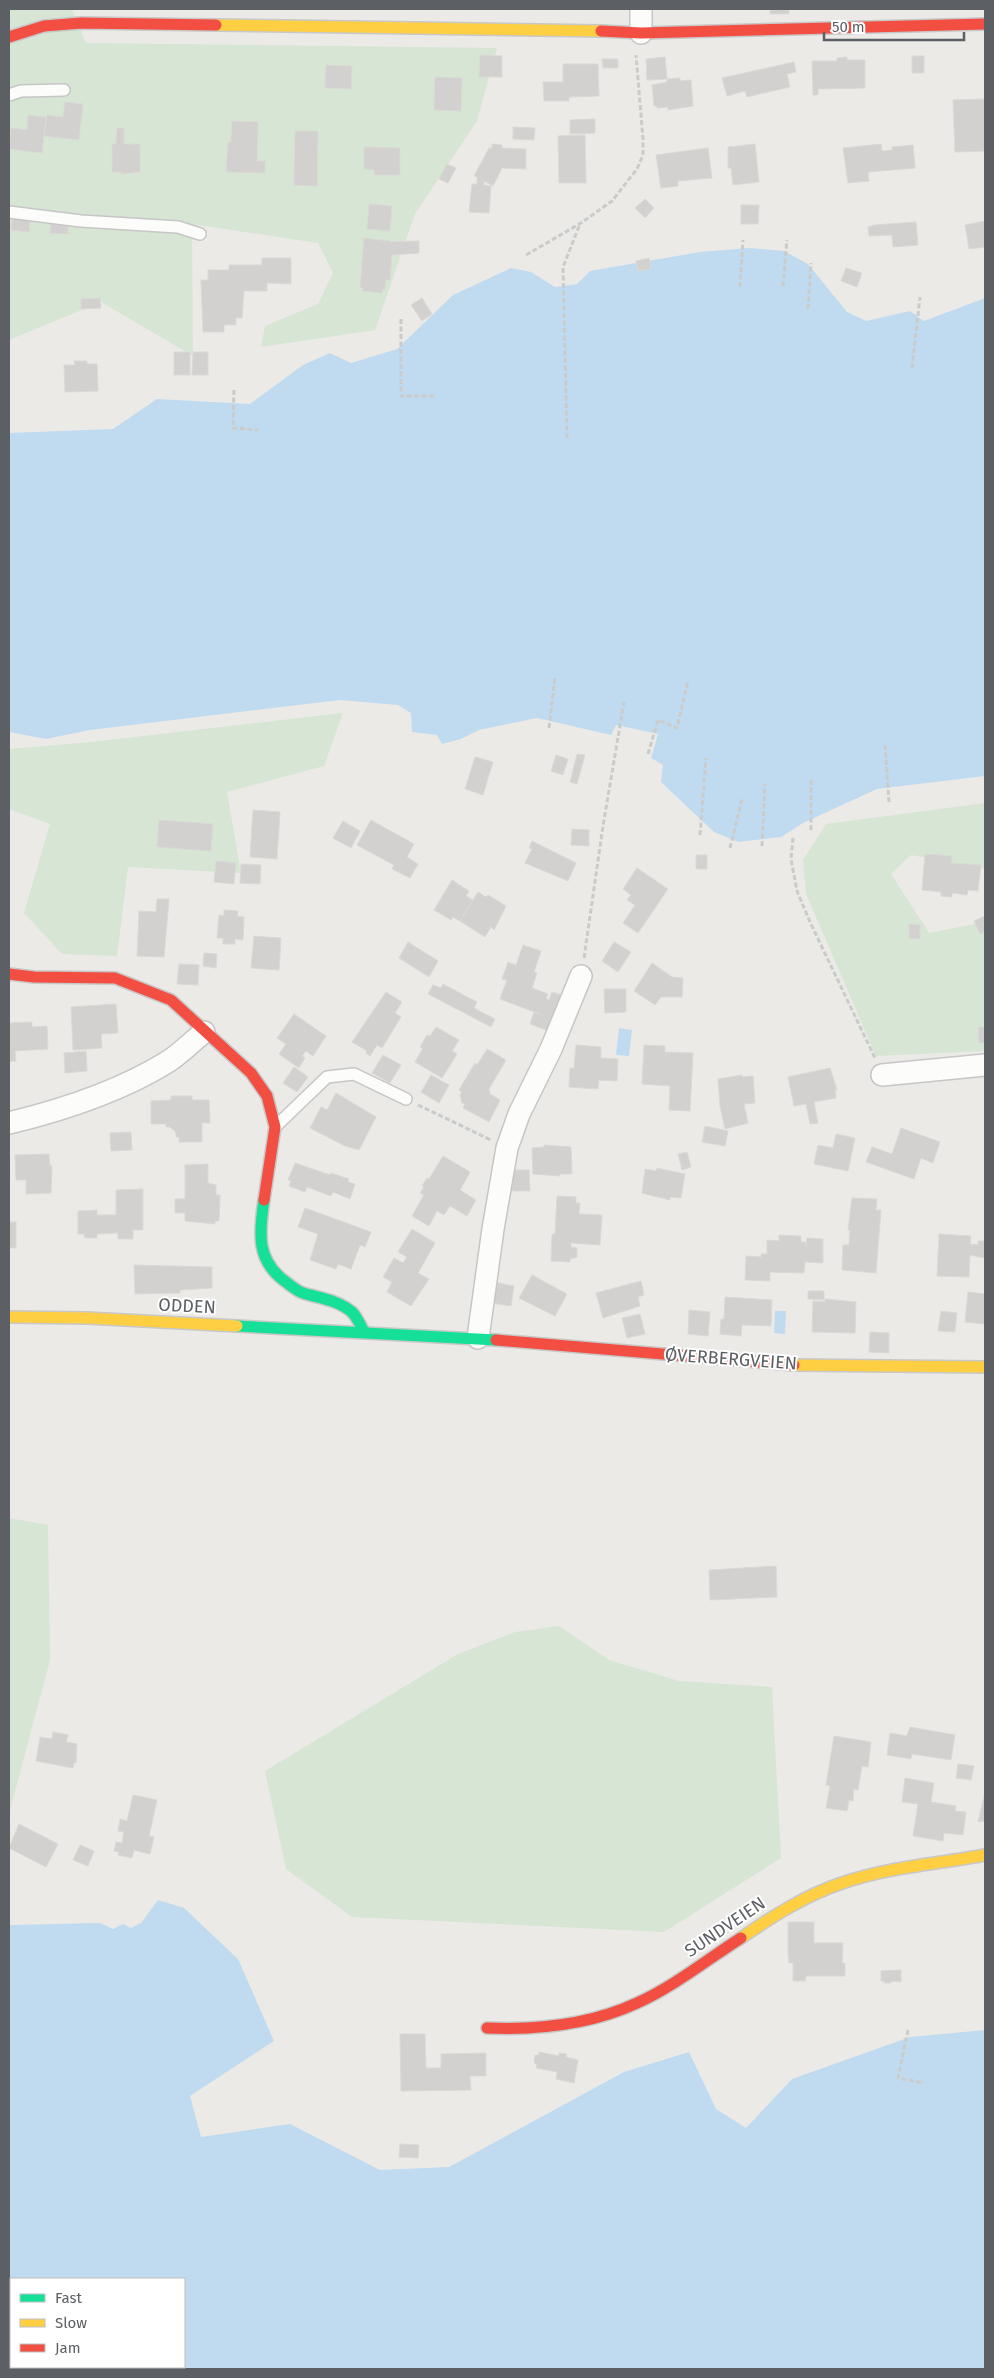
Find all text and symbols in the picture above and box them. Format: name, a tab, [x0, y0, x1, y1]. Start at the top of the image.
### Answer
scale bar	[824, 10, 964, 42]
text: 50 m	[832, 18, 865, 36]
street label: ODDEN	[158, 1294, 216, 1318]
street label: ØVERBERGVEIEN	[664, 1343, 798, 1375]
street label: SUNDVEIEN	[681, 1892, 769, 1962]
legend	[10, 2278, 185, 2368]
text: Fast	[55, 2289, 82, 2307]
text: Slow	[55, 2314, 87, 2332]
text: Jam	[55, 2339, 81, 2357]

